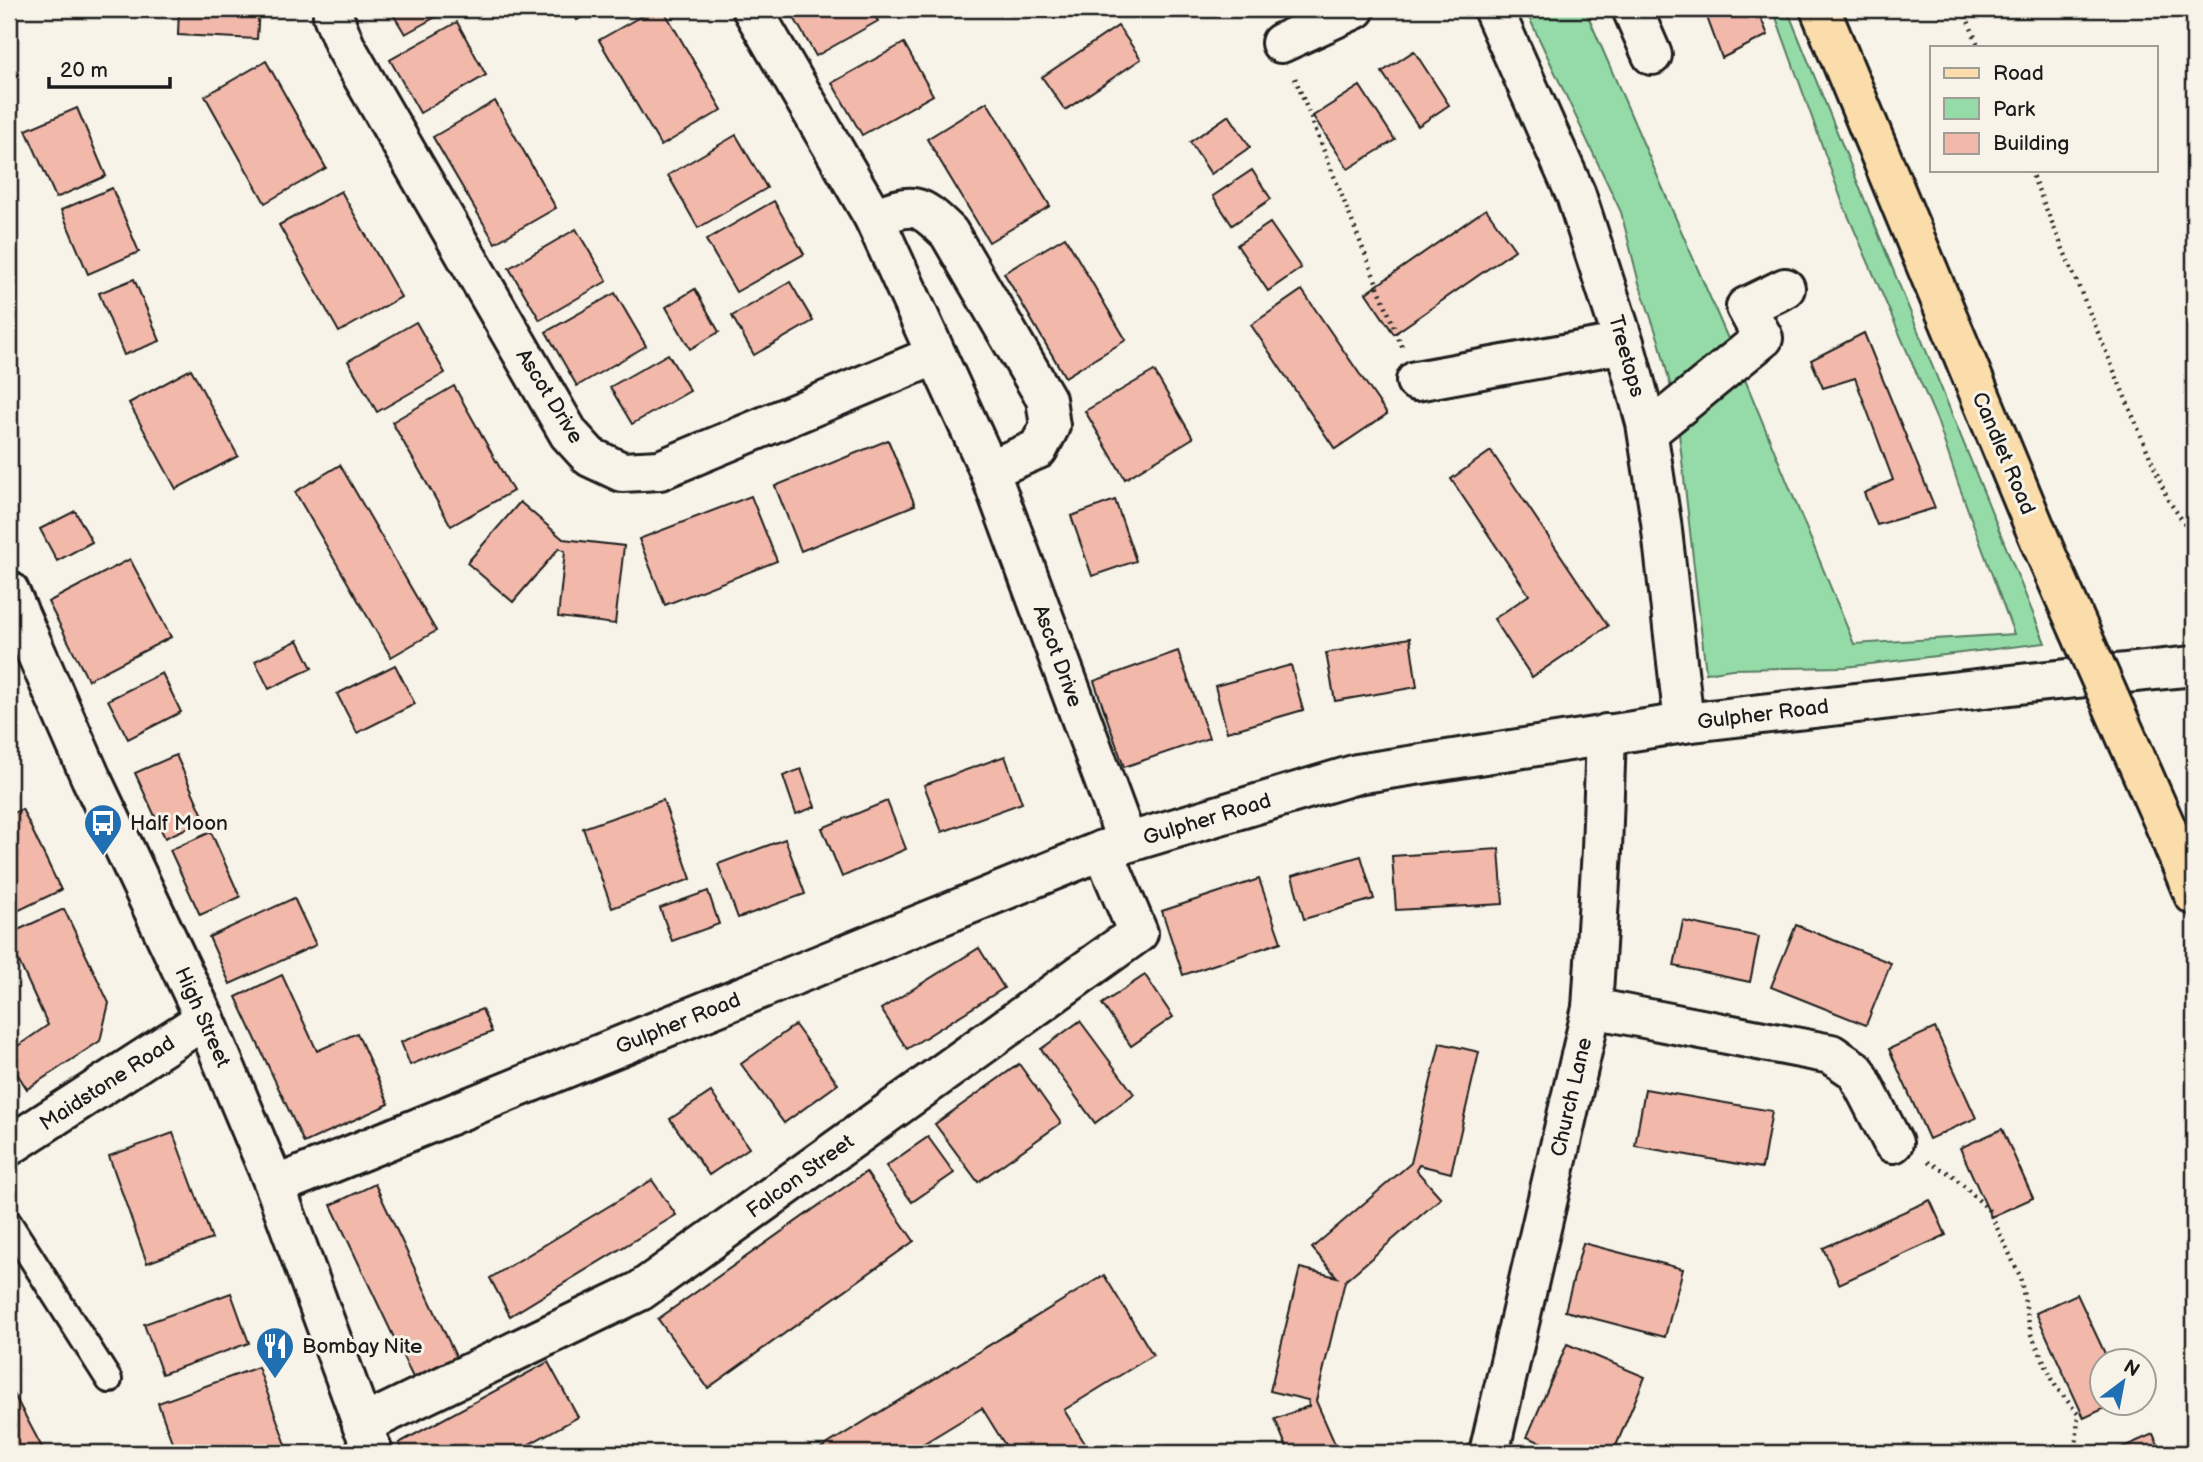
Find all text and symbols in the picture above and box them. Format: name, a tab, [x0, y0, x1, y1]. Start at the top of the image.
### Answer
scale bar	[49, 46, 170, 90]
legend	[1930, 46, 2158, 172]
text: 20 m	[60, 58, 108, 83]
text: Road	[1993, 61, 2044, 86]
text: Park	[1993, 97, 2036, 122]
text: Building	[1993, 131, 2069, 156]
street label: Treetops	[1603, 312, 1650, 400]
street label: Ascot Drive	[511, 344, 588, 448]
street label: Candlet Road	[1967, 388, 2041, 518]
street label: Ascot Drive	[1028, 602, 1088, 711]
street label: Gulpher Road	[1696, 694, 1830, 735]
street label: Gulpher Road	[1140, 788, 1274, 851]
bus stop icon: Half Moon	[82, 802, 124, 857]
place label: Half Moon	[130, 811, 228, 836]
street label: High Street	[169, 963, 236, 1072]
street label: Gulpher Road	[612, 987, 744, 1060]
street label: Maidstone Road	[35, 1030, 179, 1136]
street label: Church Lane	[1546, 1035, 1597, 1159]
street label: Falcon Street	[742, 1129, 859, 1224]
restaurant icon: Bombay Nite	[254, 1325, 296, 1380]
place label: Bombay Nite	[302, 1334, 422, 1359]
north arrow	[2088, 1346, 2158, 1416]
text: N	[2119, 1355, 2143, 1382]

